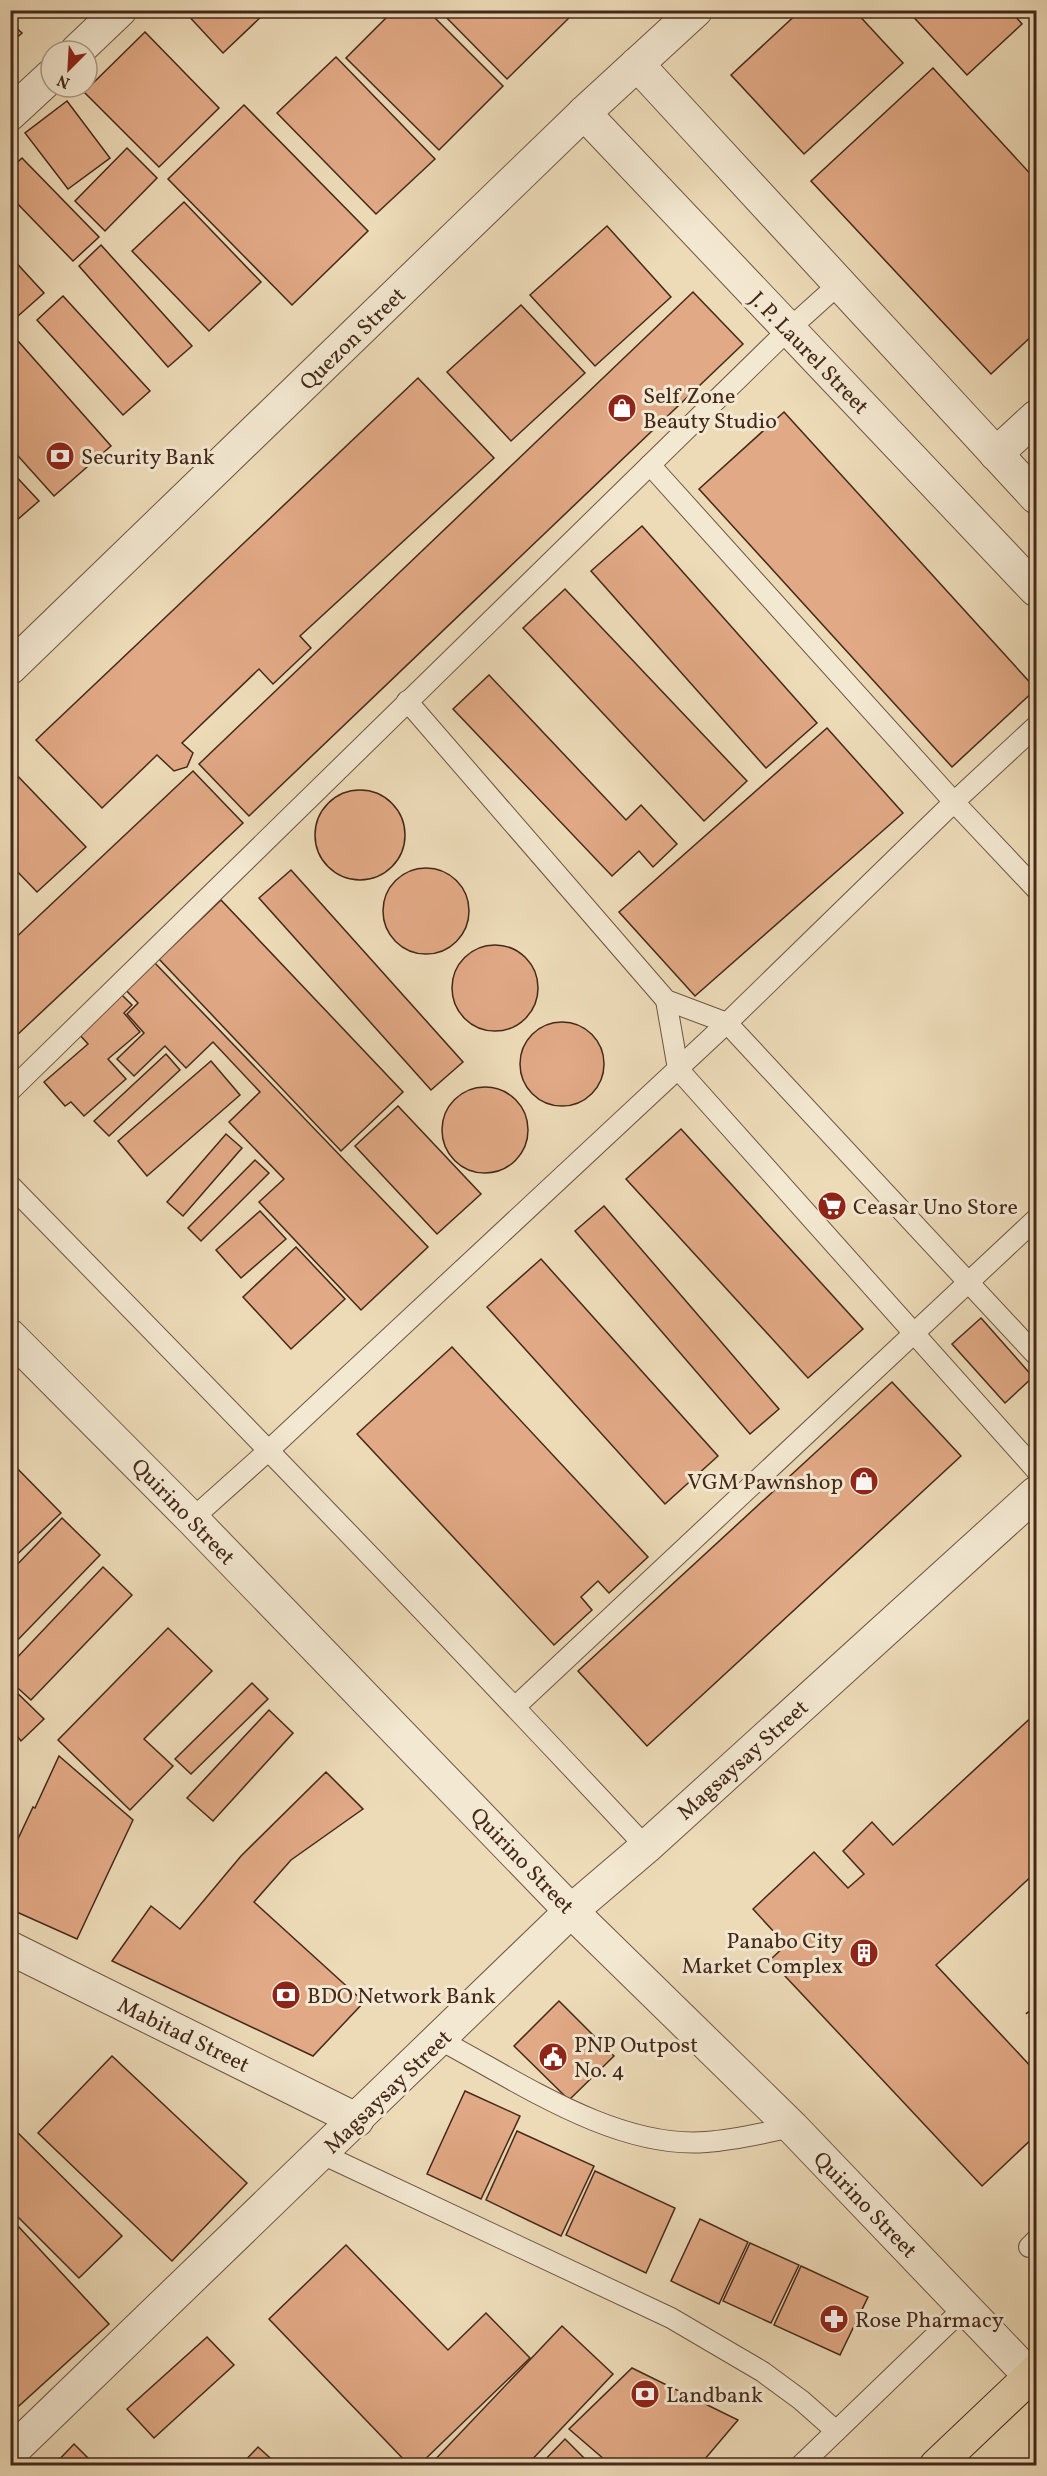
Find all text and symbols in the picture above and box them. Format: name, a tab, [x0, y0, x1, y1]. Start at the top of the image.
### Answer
north arrow	[39, 39, 99, 99]
text: N	[54, 68, 73, 93]
street label: Quezon Street	[294, 281, 414, 398]
street label: J. P. Laurel Street	[741, 285, 875, 422]
place label: Self Zone Beauty Studio	[643, 382, 777, 438]
shop icon: Self Zone Beauty Studio	[606, 392, 638, 424]
bank icon: Security Bank	[44, 440, 76, 472]
place label: Security Bank	[81, 443, 215, 474]
supermarket icon: Ceasar Uno Store	[816, 1190, 848, 1222]
place label: Ceasar Uno Store	[853, 1193, 1018, 1224]
street label: Quirino Street	[123, 1452, 241, 1573]
shop icon: VGM Pawnshop	[848, 1465, 880, 1497]
place label: VGM Pawnshop	[687, 1468, 843, 1499]
street label: Magsaysay Street	[671, 1693, 816, 1828]
street label: Quirino Street	[462, 1801, 580, 1922]
place label: Panabo City Market Complex	[682, 1927, 843, 1983]
building icon: Panabo City Market Complex	[848, 1937, 880, 1969]
bank icon: BDO Network Bank	[270, 1979, 302, 2011]
place label: BDO Network Bank	[307, 1982, 496, 2013]
street label: Mabitad Street	[112, 1991, 254, 2082]
street label: Magsaysay Street	[318, 2023, 460, 2162]
place label: PNP Outpost No. 4	[574, 2031, 698, 2087]
public building icon: PNP Outpost No. 4	[537, 2041, 569, 2073]
street label: Quirino Street	[805, 2145, 923, 2266]
pharmacy icon: Rose Pharmacy	[818, 2303, 850, 2335]
place label: Rose Pharmacy	[855, 2306, 1004, 2337]
bank icon: Landbank	[629, 2378, 661, 2410]
place label: Landbank	[666, 2381, 763, 2412]

